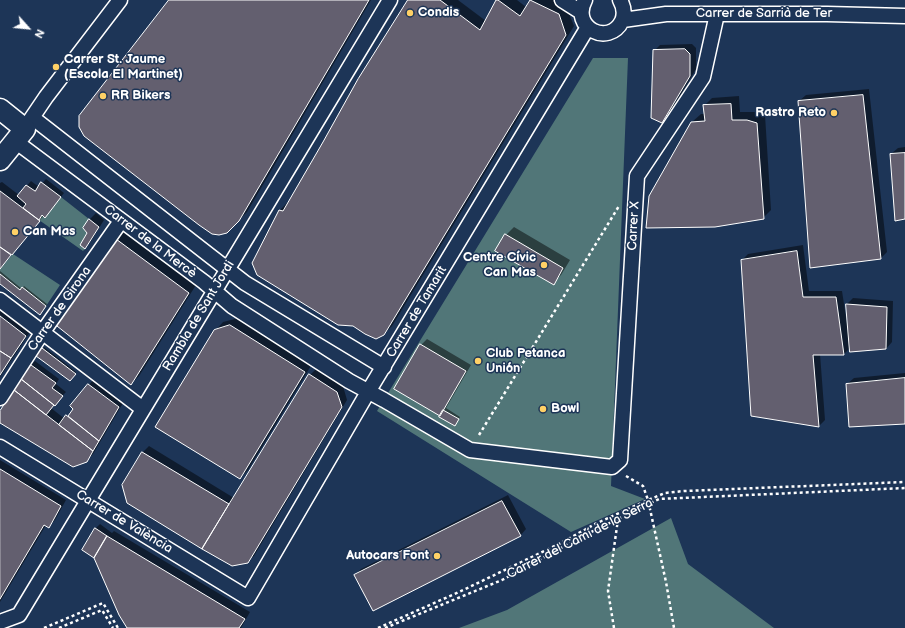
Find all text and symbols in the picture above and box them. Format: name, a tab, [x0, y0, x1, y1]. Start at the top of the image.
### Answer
place label: Condis	[418, 5, 459, 21]
street label: Carrer de Sarrià de Ter	[696, 6, 832, 22]
north arrow	[8, 8, 48, 48]
marker: Condis	[405, 8, 415, 18]
text: N	[31, 27, 47, 40]
place label: Carrer St. Jaume (Escola El Martinet)	[64, 52, 183, 83]
marker: Carrer St. Jaume (Escola El Martinet)	[51, 62, 61, 72]
place label: RR Bikers	[111, 88, 170, 104]
marker: RR Bikers	[98, 91, 108, 101]
place label: Rastro Reto	[755, 105, 826, 121]
marker: Rastro Reto	[829, 108, 839, 118]
street label: Carrer X	[625, 201, 643, 251]
street label: Carrer de la Mercè	[101, 202, 199, 282]
place label: Can Mas	[23, 224, 76, 240]
marker: Can Mas	[10, 227, 20, 237]
place label: Centre Cívic Can Mas	[463, 250, 536, 281]
street label: Rambla de Sant Jordi	[160, 258, 238, 374]
marker: Centre Cívic Can Mas	[539, 260, 549, 270]
street label: Carrer de Tamarit	[384, 263, 450, 361]
street label: Carrer de Girona	[25, 264, 95, 354]
place label: Club Petanca Unión	[486, 346, 565, 377]
marker: Club Petanca Unión	[473, 356, 483, 366]
place label: Bowl	[551, 401, 579, 417]
marker: Bowl	[538, 404, 548, 414]
street label: Carrer de València	[73, 487, 175, 557]
street label: Carrer del Camí de la Serra	[504, 495, 656, 583]
place label: Autocars Font	[346, 548, 429, 564]
marker: Autocars Font	[432, 551, 442, 561]

